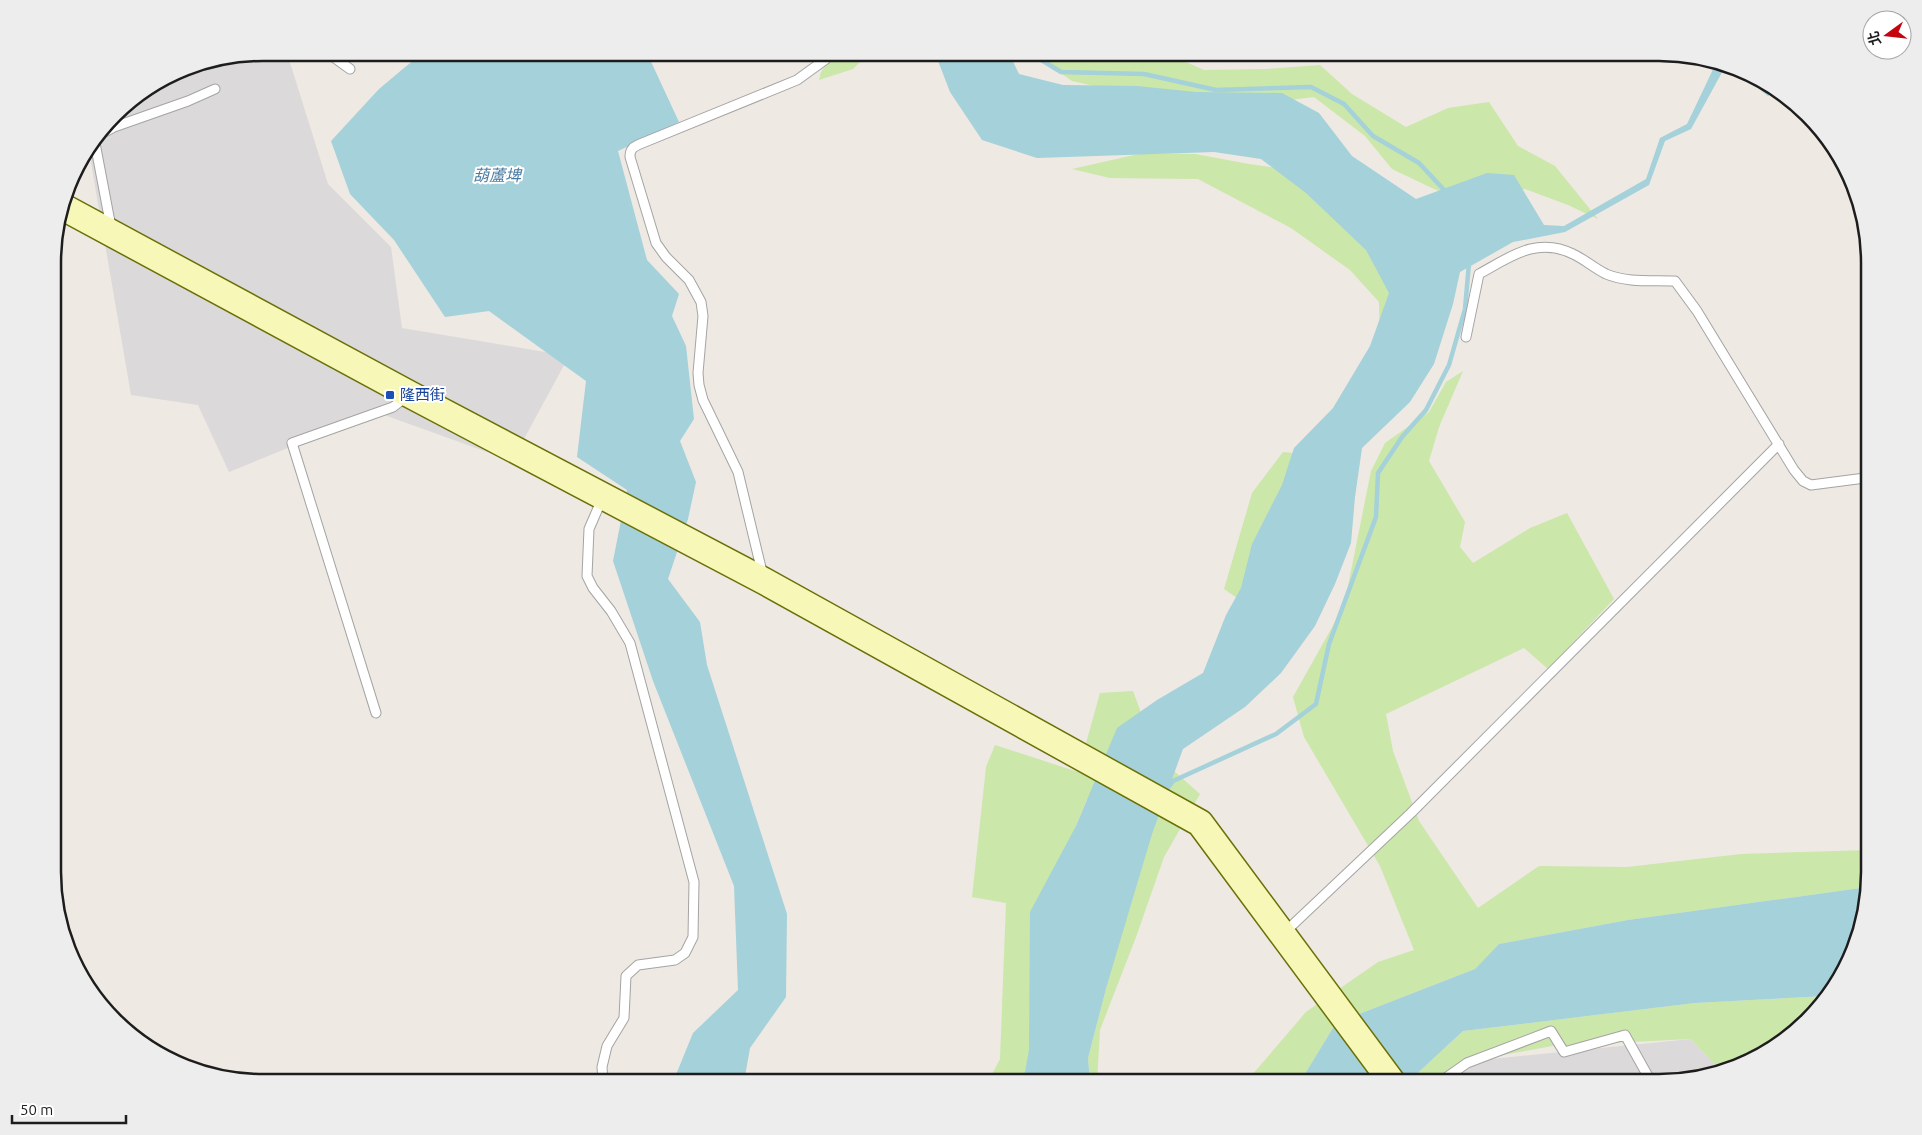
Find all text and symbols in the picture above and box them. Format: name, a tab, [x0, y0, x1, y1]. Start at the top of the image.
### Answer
north arrow	[1862, 10, 1912, 60]
text: 北	[1865, 30, 1884, 47]
water label: 葫蘆埤	[473, 166, 523, 184]
place label: 隆西街	[400, 386, 445, 403]
marker: 隆西街	[384, 389, 396, 401]
scale bar	[12, 1092, 126, 1124]
text: 50 m	[20, 1101, 53, 1118]

